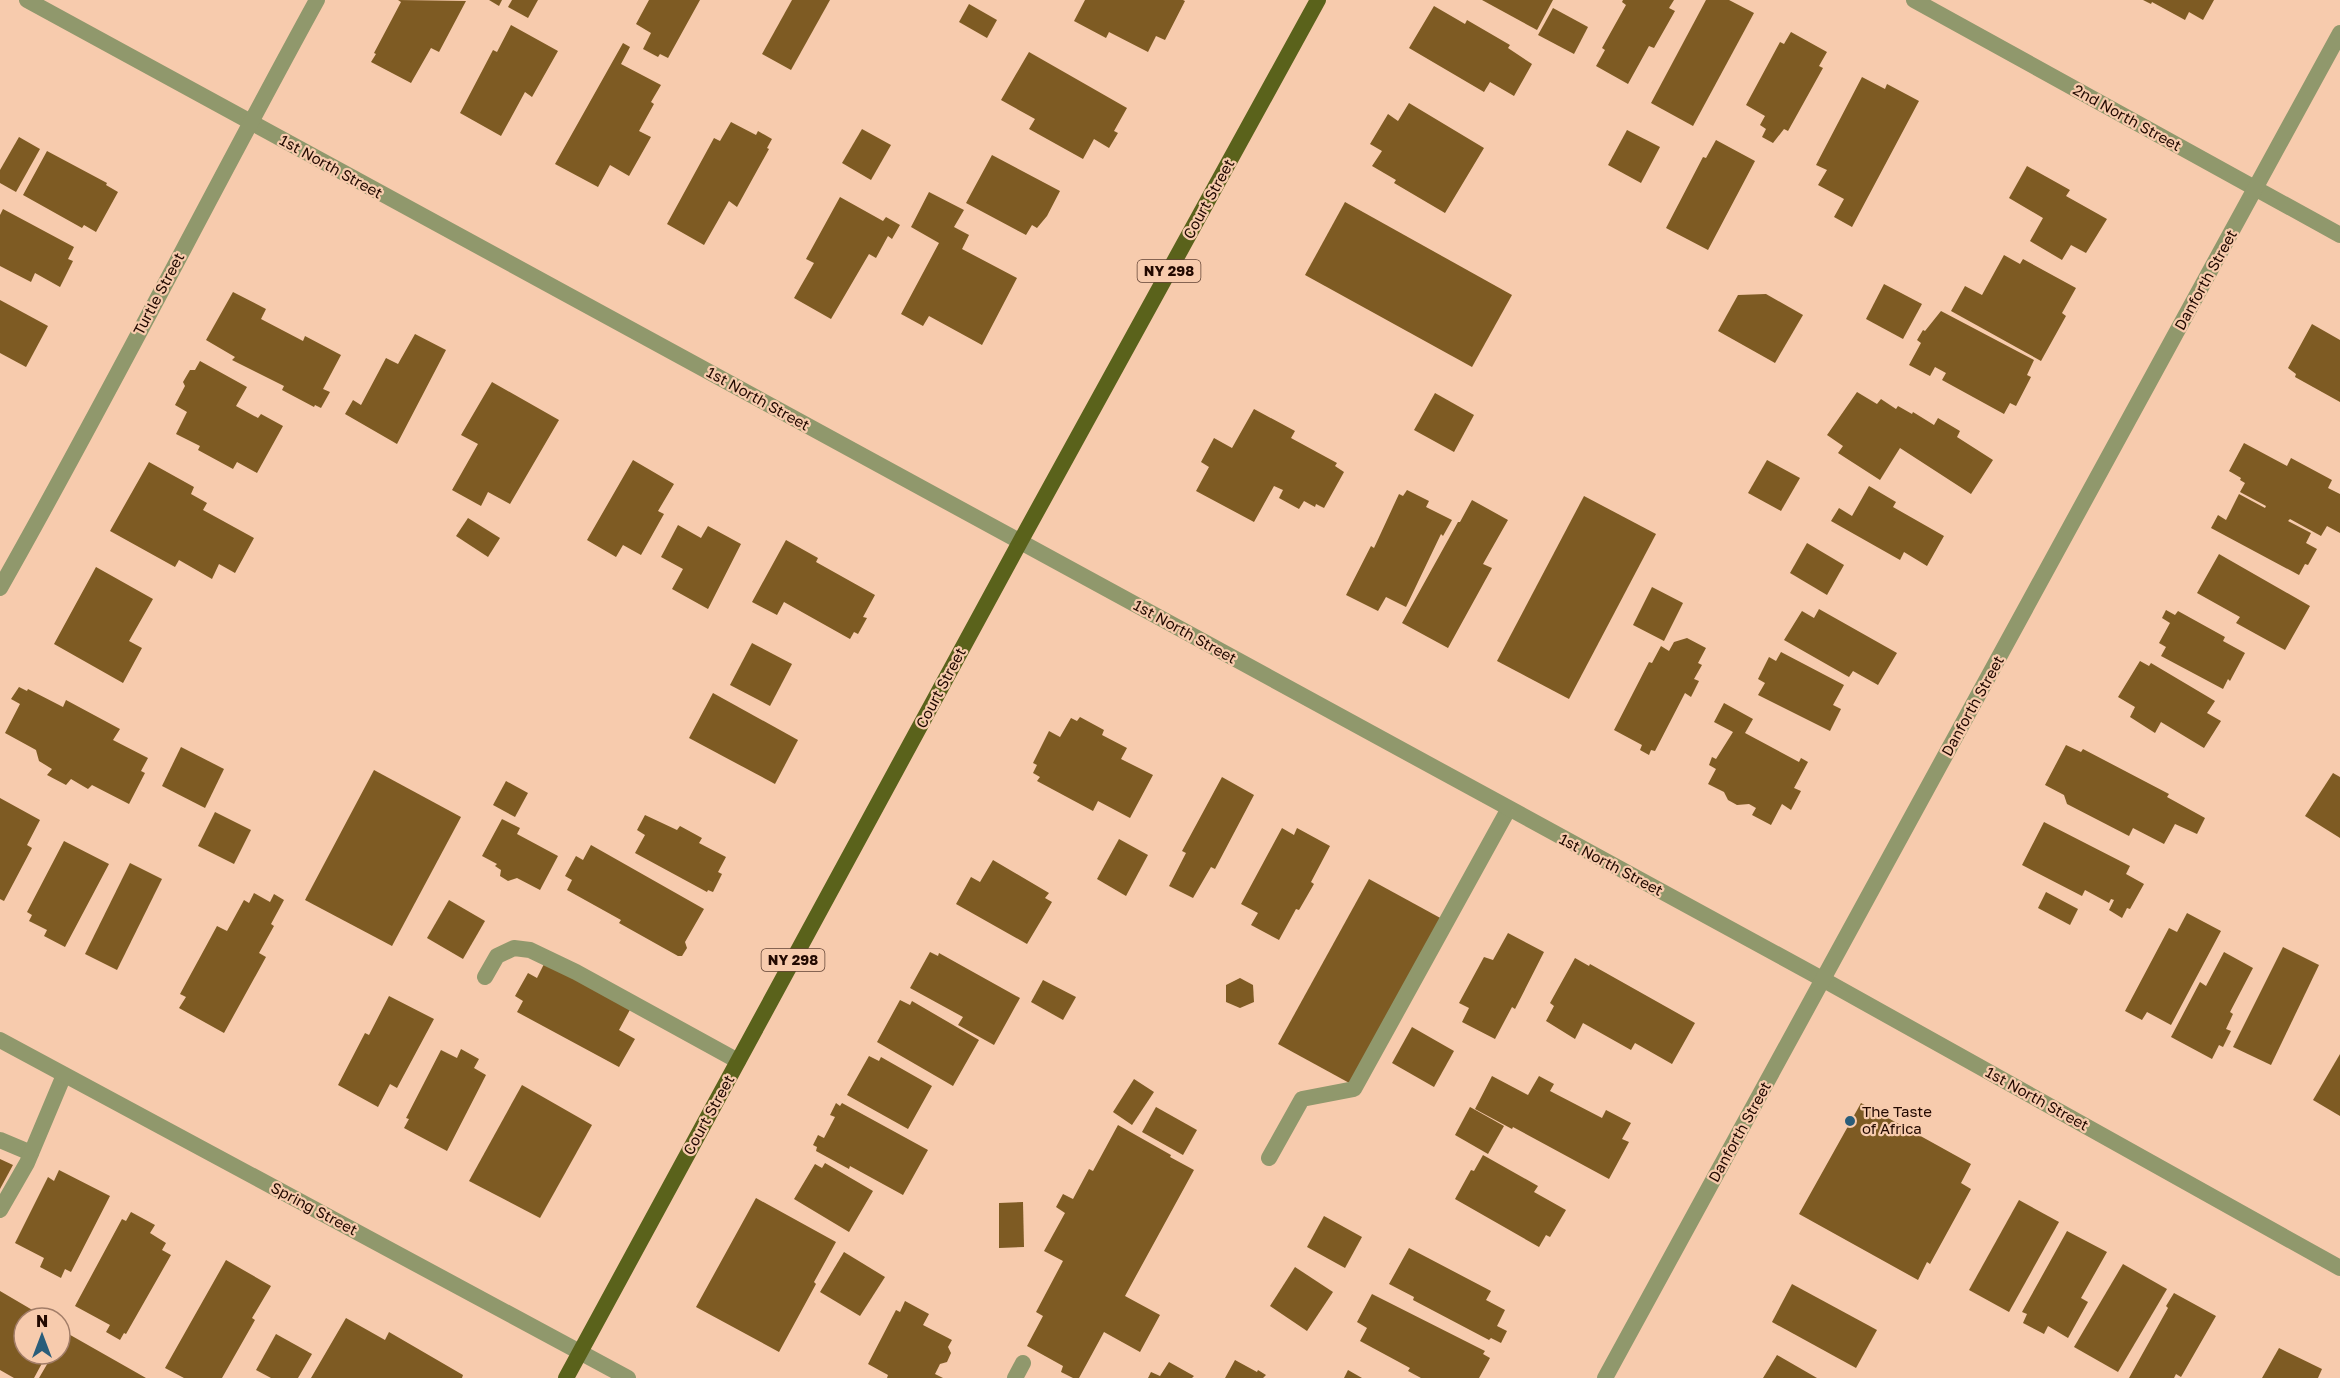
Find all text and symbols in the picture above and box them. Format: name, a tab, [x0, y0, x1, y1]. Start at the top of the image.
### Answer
street label: 2nd North Street	[2070, 80, 2185, 154]
street label: 1st North Street	[277, 130, 386, 202]
street label: Court Street	[1179, 155, 1237, 242]
street label: Danforth Street	[2170, 226, 2240, 333]
street label: Turtle Street	[129, 249, 187, 338]
road number: NY 298	[1138, 260, 1200, 282]
street label: 1st North Street	[704, 362, 813, 434]
street label: 1st North Street	[1131, 595, 1240, 667]
street label: Court Street	[911, 644, 969, 731]
street label: Danforth Street	[1937, 652, 2007, 759]
street label: 1st North Street	[1557, 829, 1666, 899]
road number: NY 298	[762, 949, 824, 971]
street label: 1st North Street	[1983, 1062, 2092, 1134]
street label: Court Street	[679, 1071, 737, 1158]
street label: Danforth Street	[1704, 1078, 1774, 1185]
place label: The Taste of Africa	[1862, 1102, 1932, 1137]
marker: The Taste of Africa	[1843, 1114, 1857, 1128]
street label: Spring Street	[268, 1178, 361, 1238]
north arrow	[12, 1306, 72, 1366]
text: N	[36, 1311, 48, 1331]

